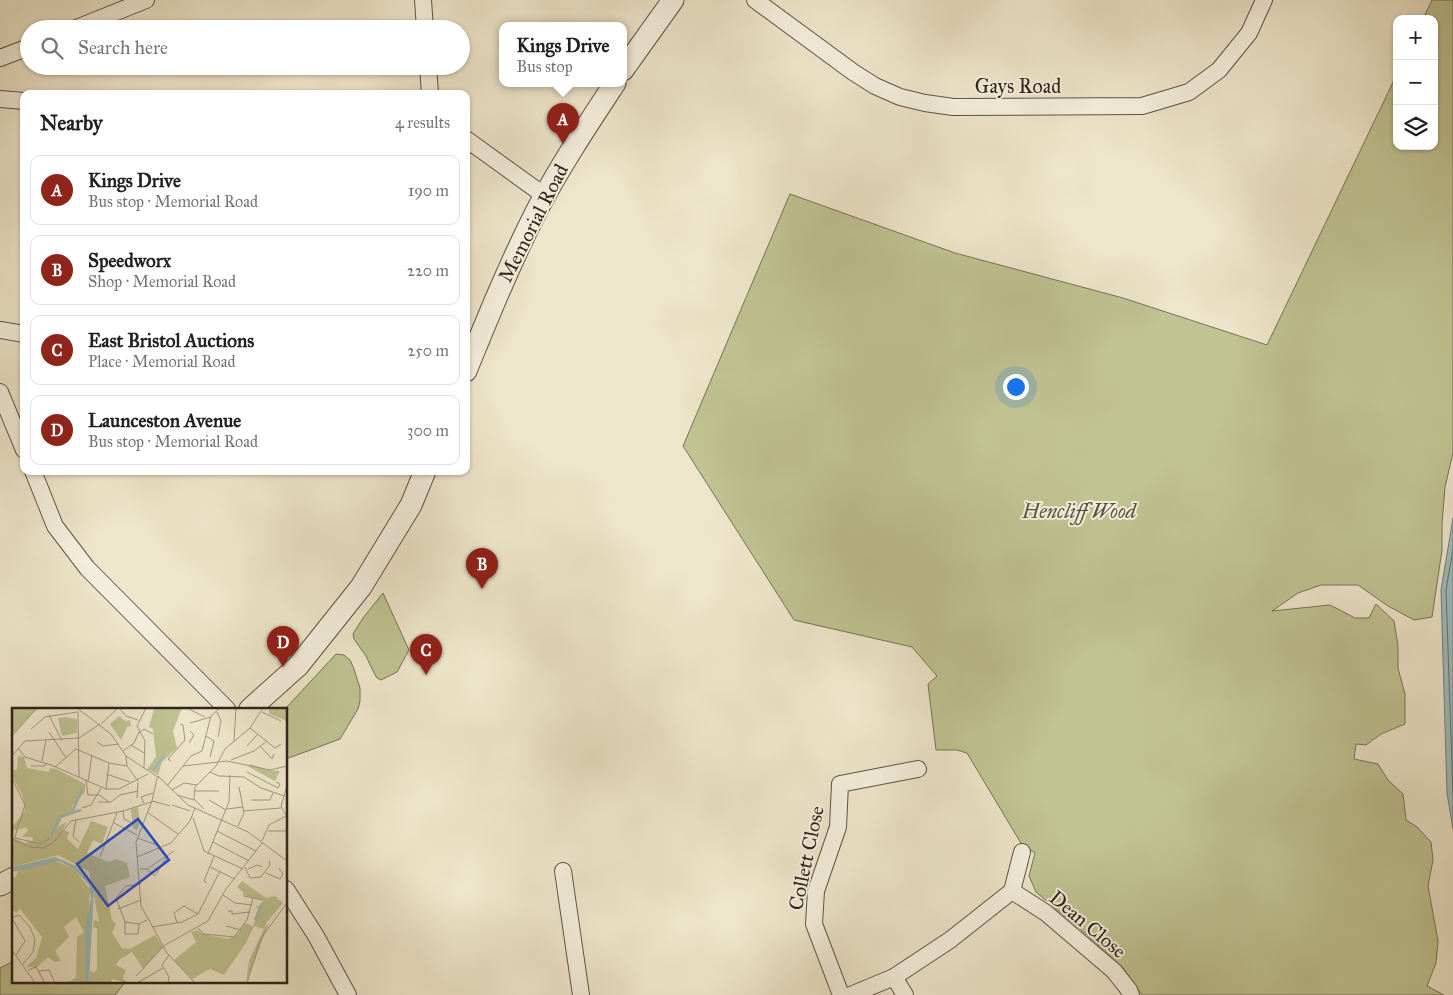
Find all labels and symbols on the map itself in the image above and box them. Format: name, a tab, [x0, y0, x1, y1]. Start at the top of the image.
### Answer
street label: Gays Road	[975, 74, 1061, 98]
pin: A	[547, 103, 579, 144]
street label: Memorial Road	[493, 160, 573, 286]
your location	[1003, 374, 1029, 400]
park label: Hencliff Wood	[1021, 499, 1137, 526]
pin: B	[466, 548, 498, 589]
pin: D	[267, 626, 299, 667]
pin: C	[410, 634, 442, 675]
inset map	[12, 708, 288, 982]
street label: Collett Close	[783, 804, 829, 912]
street label: Dean Close	[1045, 885, 1131, 963]

